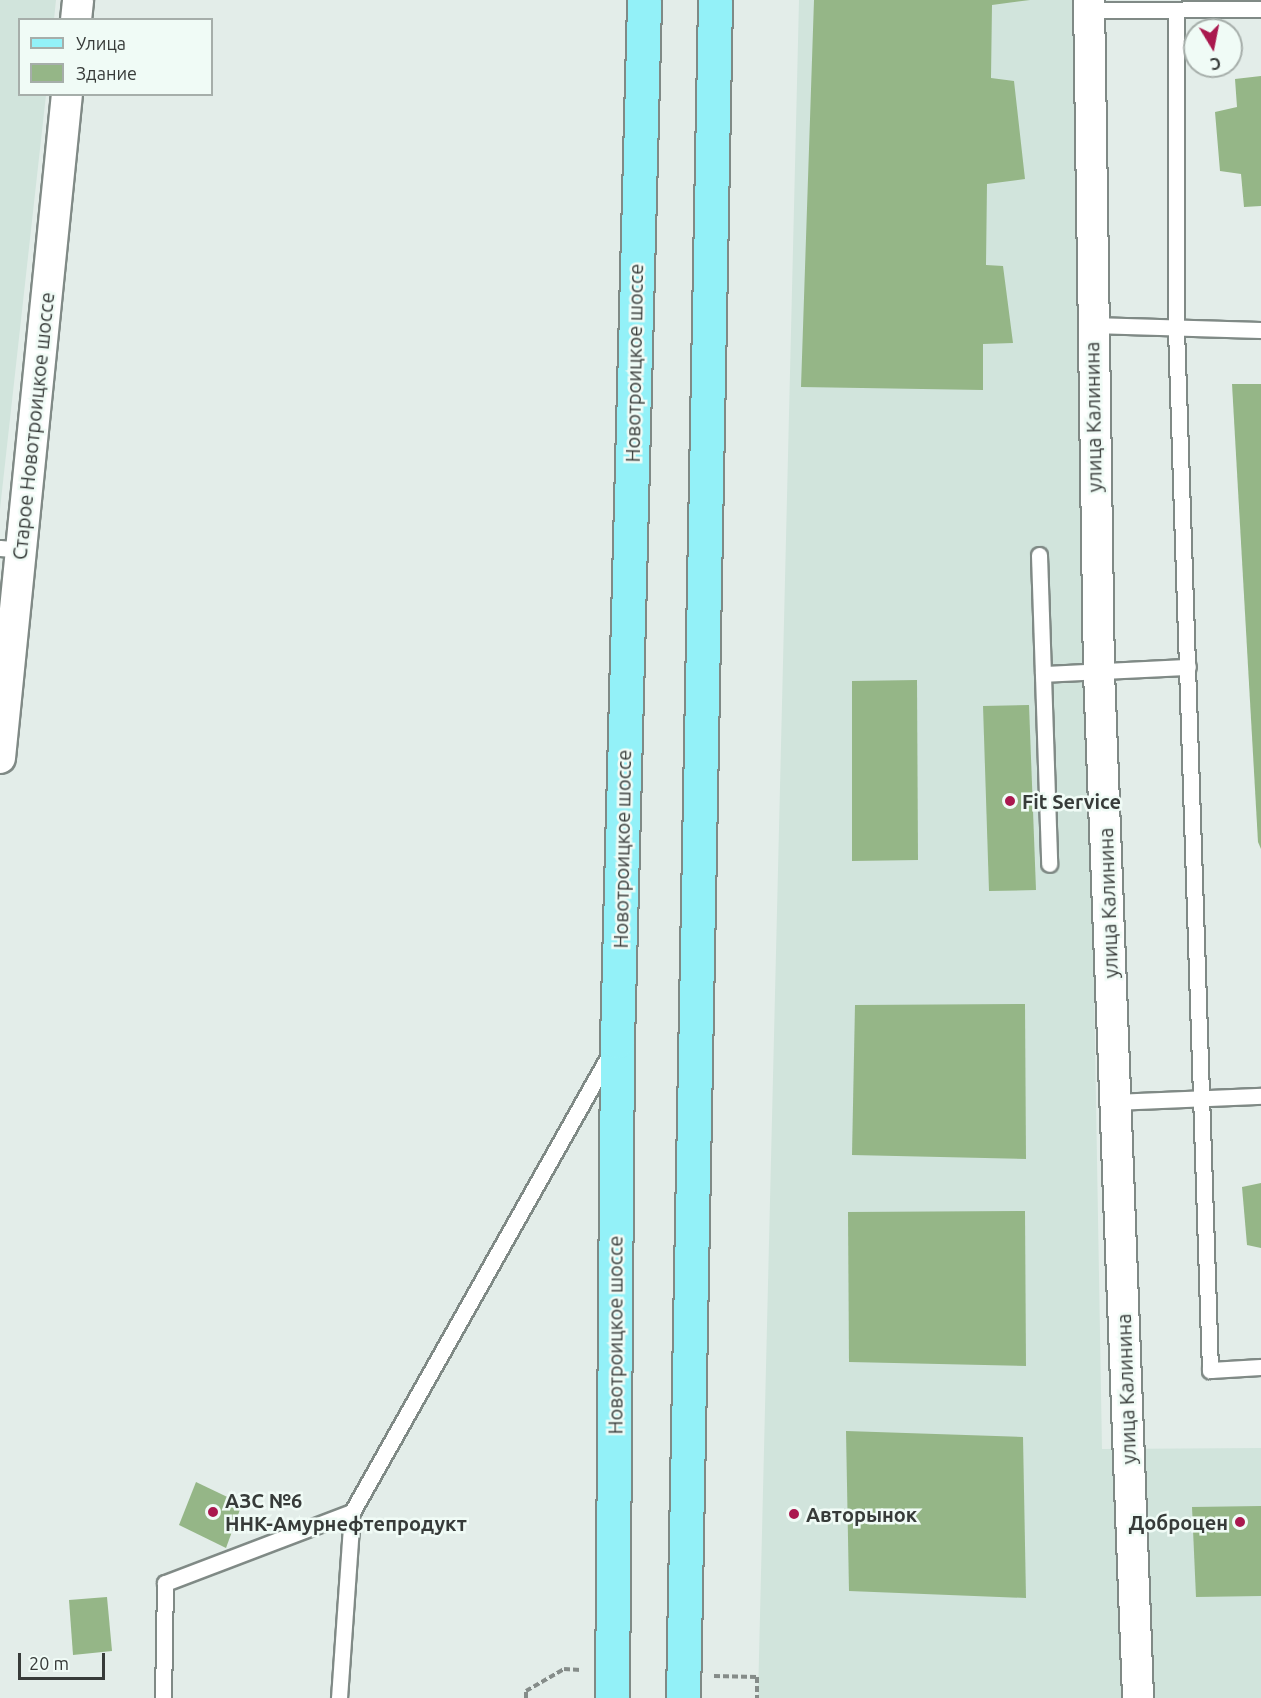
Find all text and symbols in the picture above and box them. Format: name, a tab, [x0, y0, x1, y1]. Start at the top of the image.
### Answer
legend	[18, 18, 213, 96]
north arrow	[1183, 18, 1243, 78]
text: Улица	[76, 33, 126, 53]
text: С	[1209, 54, 1222, 74]
text: Здание	[76, 63, 137, 83]
street label: Новотроицкое шоссе	[620, 263, 648, 463]
street label: Старое Новотроицкое шоссе	[7, 291, 59, 561]
street label: улица Калинина	[1080, 341, 1106, 493]
street label: Новотроицкое шоссе	[608, 749, 636, 949]
place label: Fit Service	[1022, 789, 1121, 813]
marker: Fit Service	[1003, 794, 1017, 808]
street label: улица Калинина	[1093, 827, 1123, 979]
street label: Новотроицкое шоссе	[603, 1236, 627, 1434]
street label: улица Калинина	[1111, 1313, 1141, 1465]
place label: АЗС №6 ННК-Амурнефтепродукт	[225, 1488, 467, 1535]
place label: Авторынок	[806, 1502, 917, 1526]
marker: АЗС №6 ННК-Амурнефтепродукт	[206, 1505, 220, 1519]
marker: Авторынок	[787, 1507, 801, 1521]
place label: Доброцен	[1128, 1510, 1228, 1534]
marker: Доброцен	[1233, 1515, 1247, 1529]
scale bar	[21, 1641, 108, 1679]
text: 20 m	[29, 1653, 69, 1673]

